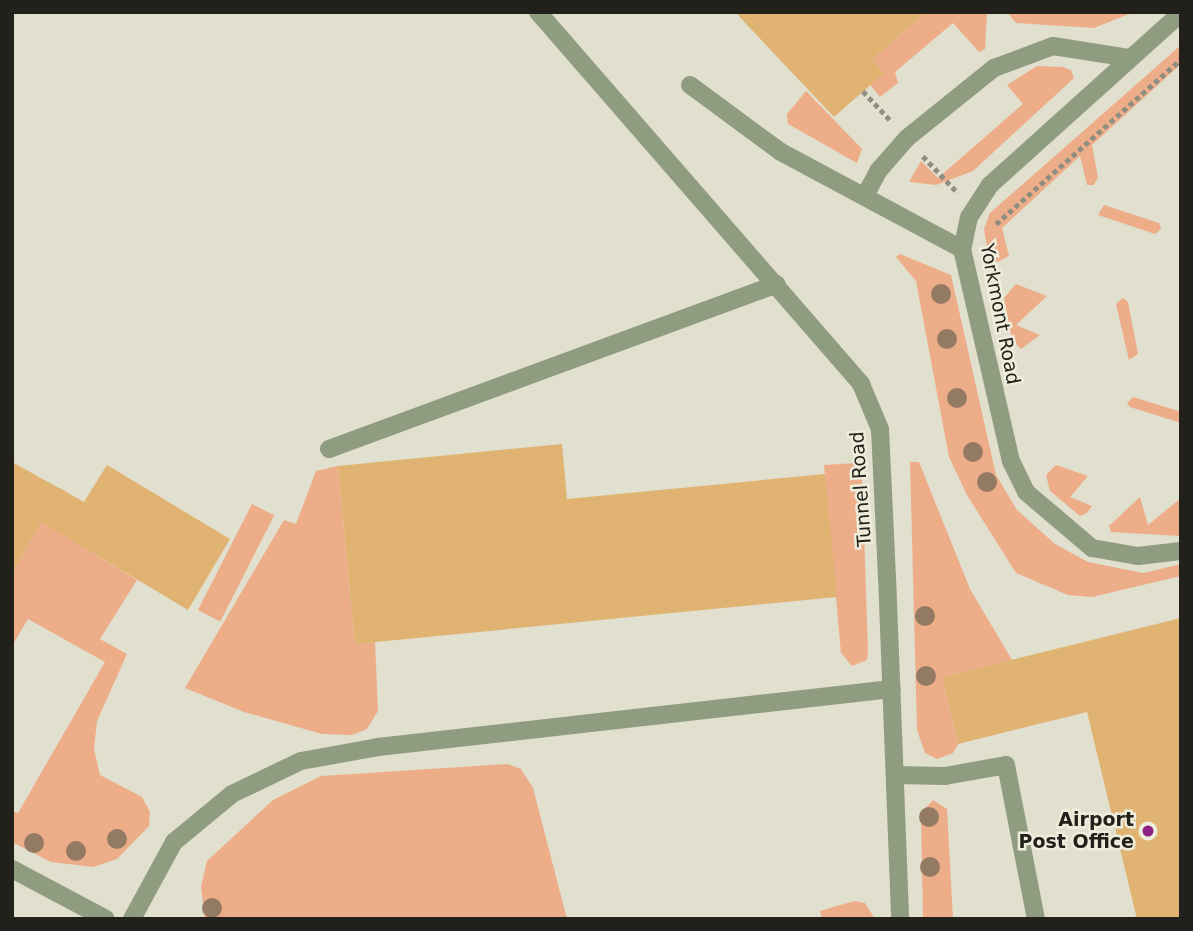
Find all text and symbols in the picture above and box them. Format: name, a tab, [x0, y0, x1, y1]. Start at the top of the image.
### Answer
street label: Yorkmont Road	[975, 242, 1025, 386]
street label: Tunnel Road	[846, 431, 876, 547]
place label: Airport Post Office	[1019, 809, 1134, 853]
marker: Airport Post Office	[1140, 823, 1156, 839]

